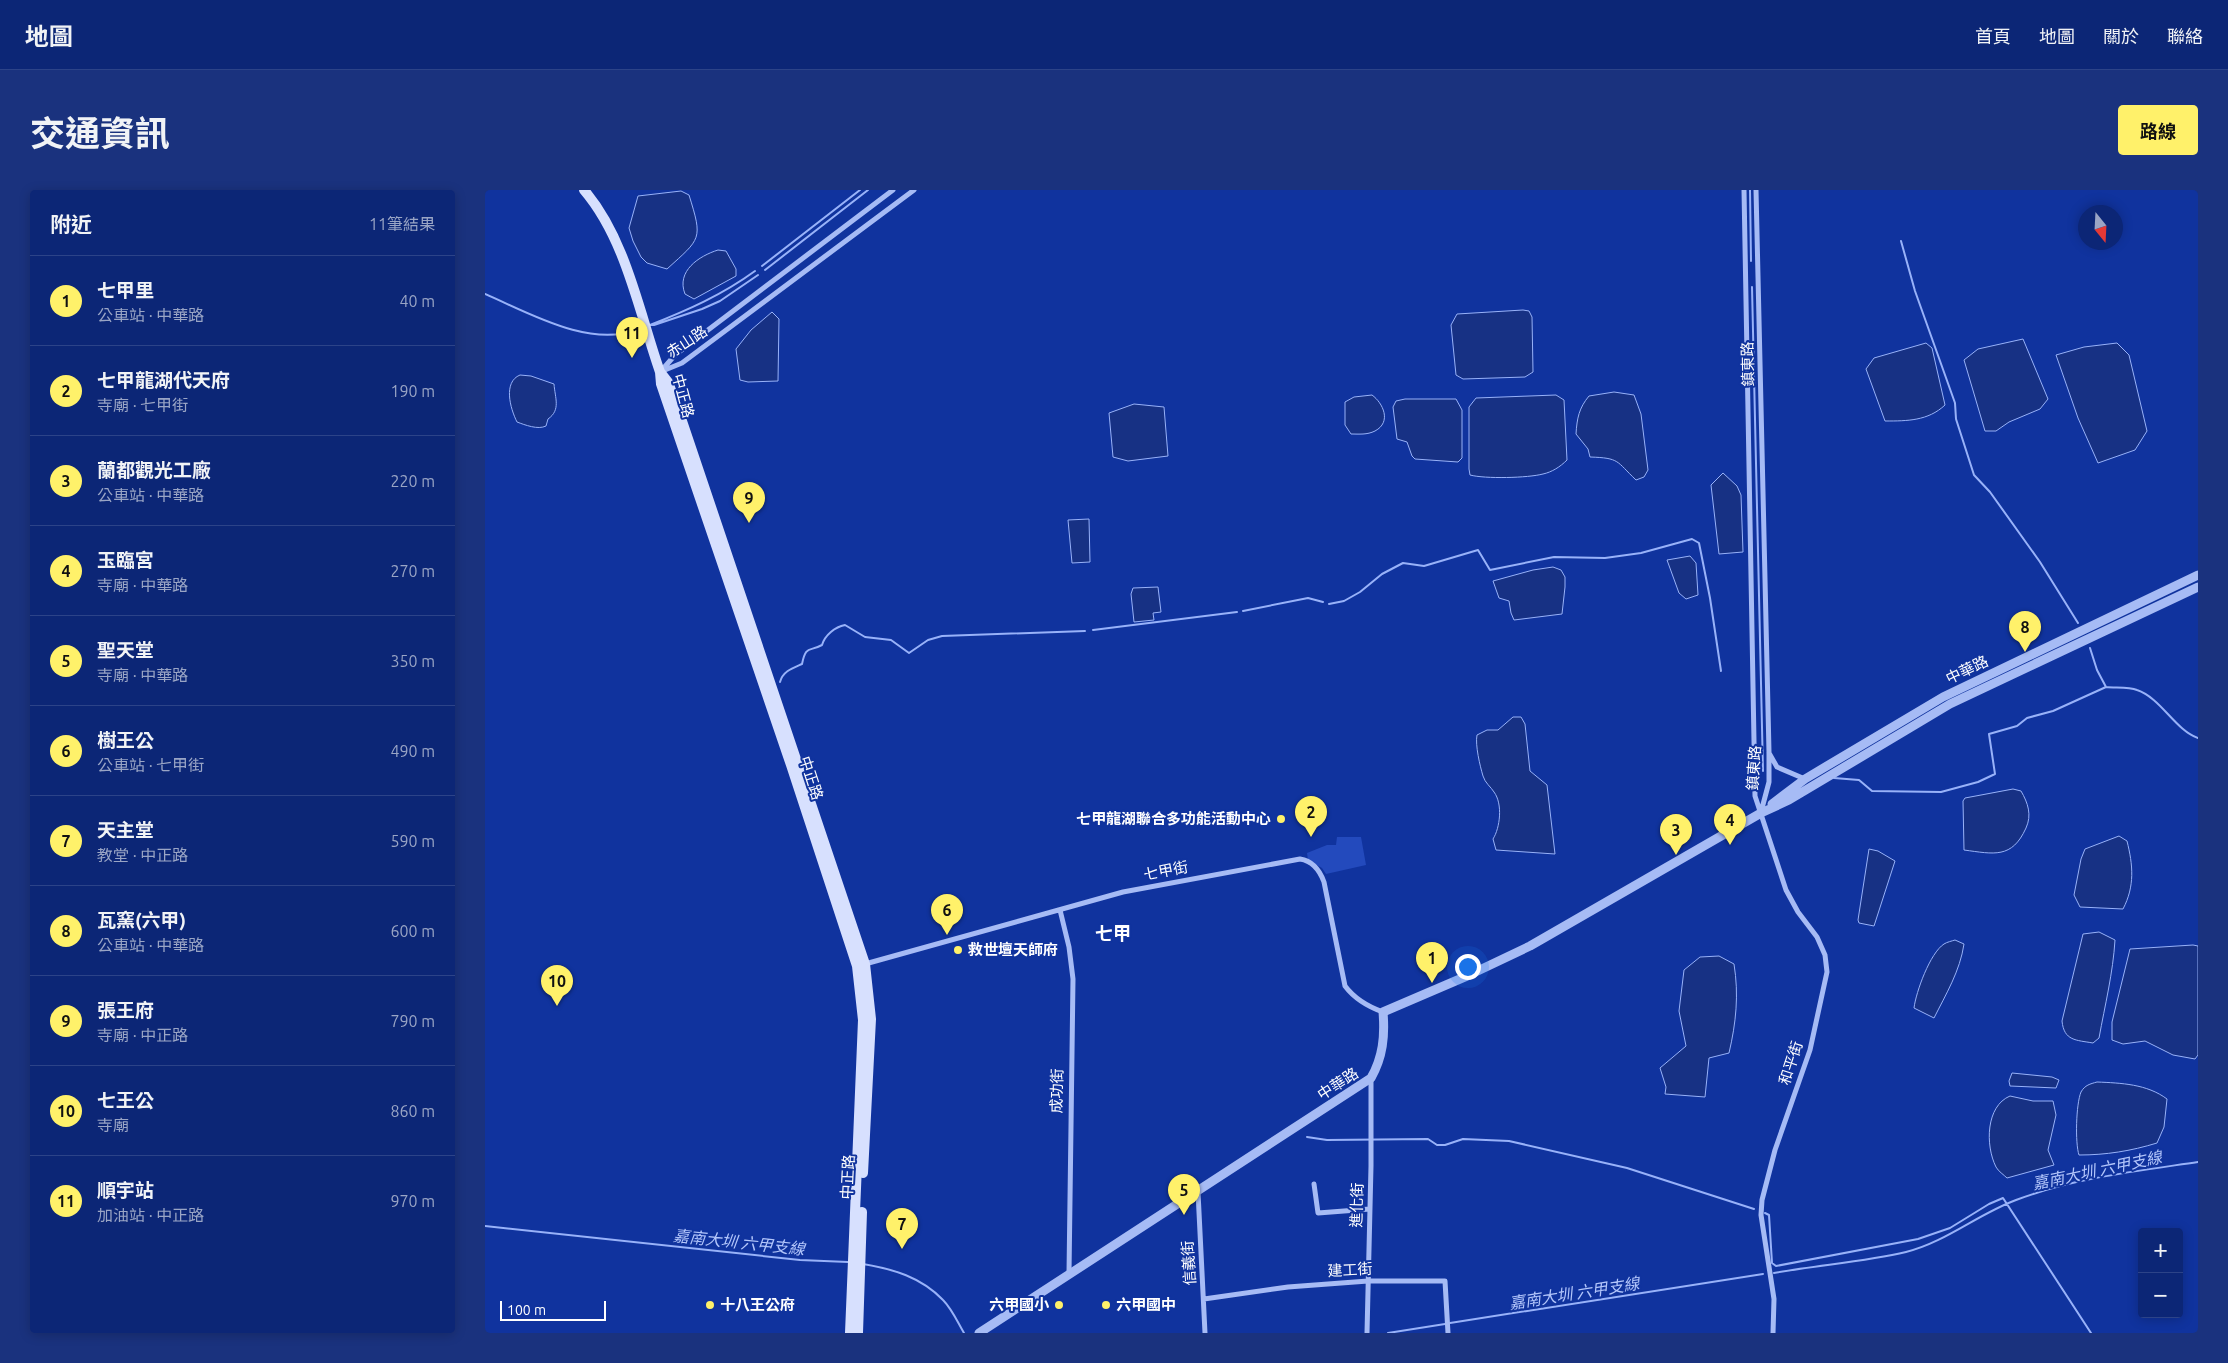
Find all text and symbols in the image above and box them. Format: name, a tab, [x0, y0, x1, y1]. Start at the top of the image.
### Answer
text: 地圖	[25, 23, 73, 50]
text: 首頁	[1975, 26, 2011, 46]
text: 地圖	[2039, 26, 2075, 46]
text: 關於	[2103, 26, 2139, 46]
text: 聯絡	[2167, 26, 2203, 46]
button: 路線	[2118, 105, 2198, 155]
text: 交通資訊	[30, 113, 170, 153]
north arrow	[2078, 205, 2123, 250]
text: 附近	[50, 212, 92, 236]
text: 11筆結果	[369, 215, 435, 233]
text: 七甲里	[97, 279, 154, 301]
text: 1	[61, 292, 71, 310]
text: 40 m	[399, 292, 435, 310]
text: 公車站 · 中華路	[97, 306, 204, 324]
pin: 11	[616, 317, 648, 358]
street label: 赤山路	[663, 322, 710, 361]
street label: 鎮東路	[1739, 341, 1756, 387]
text: 七甲龍湖代天府	[97, 369, 230, 391]
street label: 中正路	[669, 372, 698, 420]
text: 2	[61, 382, 71, 400]
text: 190 m	[390, 382, 435, 400]
text: 寺廟 · 七甲街	[97, 396, 188, 414]
text: 蘭都觀光工廠	[97, 459, 211, 481]
text: 3	[61, 472, 71, 490]
text: 220 m	[390, 472, 435, 490]
pin: 9	[733, 482, 765, 523]
text: 公車站 · 中華路	[97, 486, 204, 504]
text: 玉臨宮	[97, 549, 154, 571]
text: 4	[61, 562, 71, 580]
text: 270 m	[390, 562, 435, 580]
text: 寺廟 · 中華路	[97, 576, 188, 594]
pin: 8	[2009, 611, 2041, 652]
text: 聖天堂	[97, 639, 154, 661]
text: 5	[61, 652, 71, 670]
text: 350 m	[390, 652, 435, 670]
street label: 中華路	[1943, 652, 1991, 687]
text: 寺廟 · 中華路	[97, 666, 188, 684]
text: 樹王公	[97, 729, 154, 751]
text: 6	[61, 742, 71, 760]
text: 490 m	[390, 742, 435, 760]
street label: 鎮東路	[1743, 745, 1764, 791]
street label: 中正路	[796, 754, 827, 802]
text: 公車站 · 七甲街	[97, 756, 204, 774]
pin: 2	[1295, 796, 1327, 837]
pin: 4	[1714, 804, 1746, 845]
place label: 七甲龍湖聯合多功能活動中心	[1076, 810, 1271, 827]
marker: 七甲龍湖聯合多功能活動中心	[1275, 813, 1287, 825]
pin: 3	[1660, 814, 1692, 855]
text: 天主堂	[97, 819, 154, 841]
text: 7	[61, 832, 71, 850]
text: 590 m	[390, 832, 435, 850]
text: 教堂 · 中正路	[97, 846, 188, 864]
street label: 七甲街	[1142, 858, 1190, 883]
pin: 6	[931, 894, 963, 935]
text: 瓦窯(六甲)	[97, 909, 186, 931]
text: 8	[61, 922, 71, 940]
text: 600 m	[390, 922, 435, 940]
district label: 七甲	[1095, 923, 1131, 943]
text: 公車站 · 中華路	[97, 936, 204, 954]
place label: 救世壇天師府	[968, 941, 1058, 958]
pin: 1	[1416, 942, 1448, 983]
marker: 救世壇天師府	[952, 944, 964, 956]
your location	[1455, 954, 1481, 980]
pin: 10	[541, 965, 573, 1006]
text: 張王府	[97, 999, 154, 1021]
text: 9	[61, 1012, 71, 1030]
text: 790 m	[390, 1012, 435, 1030]
text: 寺廟 · 中正路	[97, 1026, 188, 1044]
street label: 和平街	[1775, 1039, 1806, 1087]
street label: 中華路	[1314, 1064, 1361, 1103]
street label: 成功街	[1048, 1068, 1065, 1114]
text: 七王公	[97, 1089, 154, 1111]
text: 10	[57, 1102, 75, 1120]
text: 860 m	[390, 1102, 435, 1120]
text: 寺廟	[97, 1116, 129, 1134]
water label: 嘉南大圳 六甲支線	[2031, 1147, 2165, 1192]
street label: 中正路	[838, 1154, 857, 1200]
pin: 5	[1168, 1174, 1200, 1215]
text: 順宇站	[97, 1179, 154, 1201]
street label: 進化街	[1347, 1182, 1366, 1228]
text: 11	[57, 1192, 75, 1210]
text: 970 m	[390, 1192, 435, 1210]
text: 加油站 · 中正路	[97, 1206, 204, 1224]
pin: 7	[886, 1208, 918, 1249]
water label: 嘉南大圳 六甲支線	[673, 1226, 807, 1258]
map controls	[2138, 1228, 2183, 1318]
button: +	[2138, 1228, 2183, 1273]
street label: 信義街	[1178, 1240, 1199, 1286]
street label: 建工街	[1327, 1260, 1373, 1279]
water label: 嘉南大圳 六甲支線	[1508, 1273, 1642, 1312]
button: −	[2138, 1273, 2183, 1318]
place label: 十八王公府	[720, 1296, 795, 1313]
place label: 六甲國小	[989, 1296, 1050, 1313]
place label: 六甲國中	[1116, 1296, 1176, 1313]
scale bar	[500, 1298, 606, 1321]
marker: 十八王公府	[704, 1299, 716, 1311]
marker: 六甲國小	[1053, 1299, 1065, 1311]
marker: 六甲國中	[1100, 1299, 1112, 1311]
text: 100 m	[507, 1302, 546, 1318]

